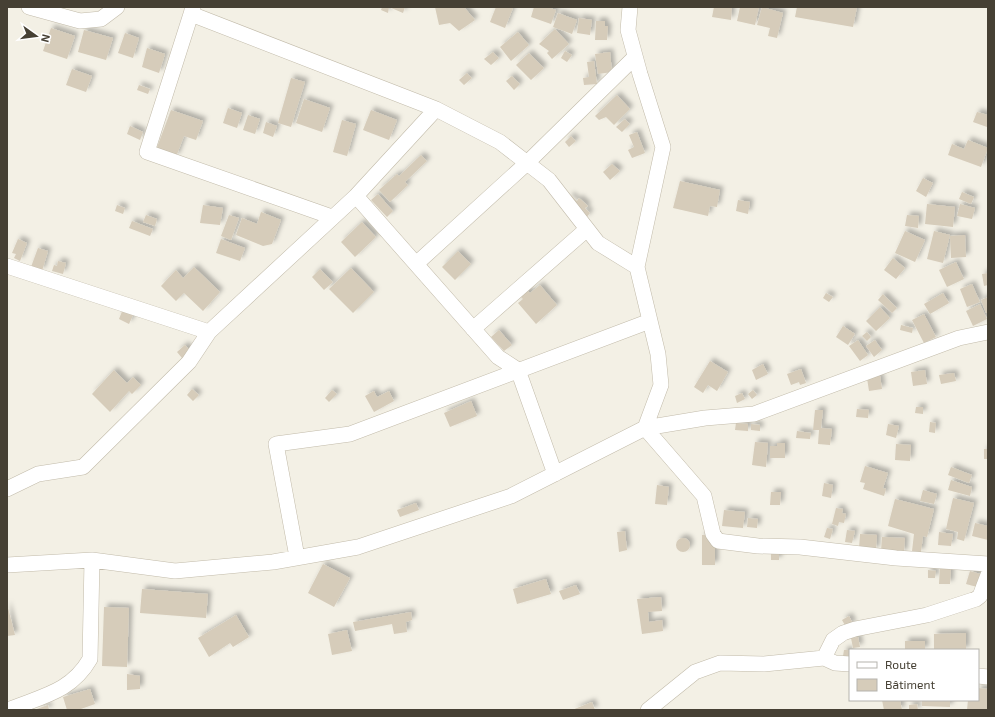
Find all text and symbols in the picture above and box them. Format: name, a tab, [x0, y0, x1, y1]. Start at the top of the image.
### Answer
north arrow	[16, 16, 56, 56]
text: N	[39, 33, 53, 44]
legend	[849, 649, 979, 701]
text: Route	[885, 657, 917, 671]
text: Bâtiment	[885, 677, 936, 691]

